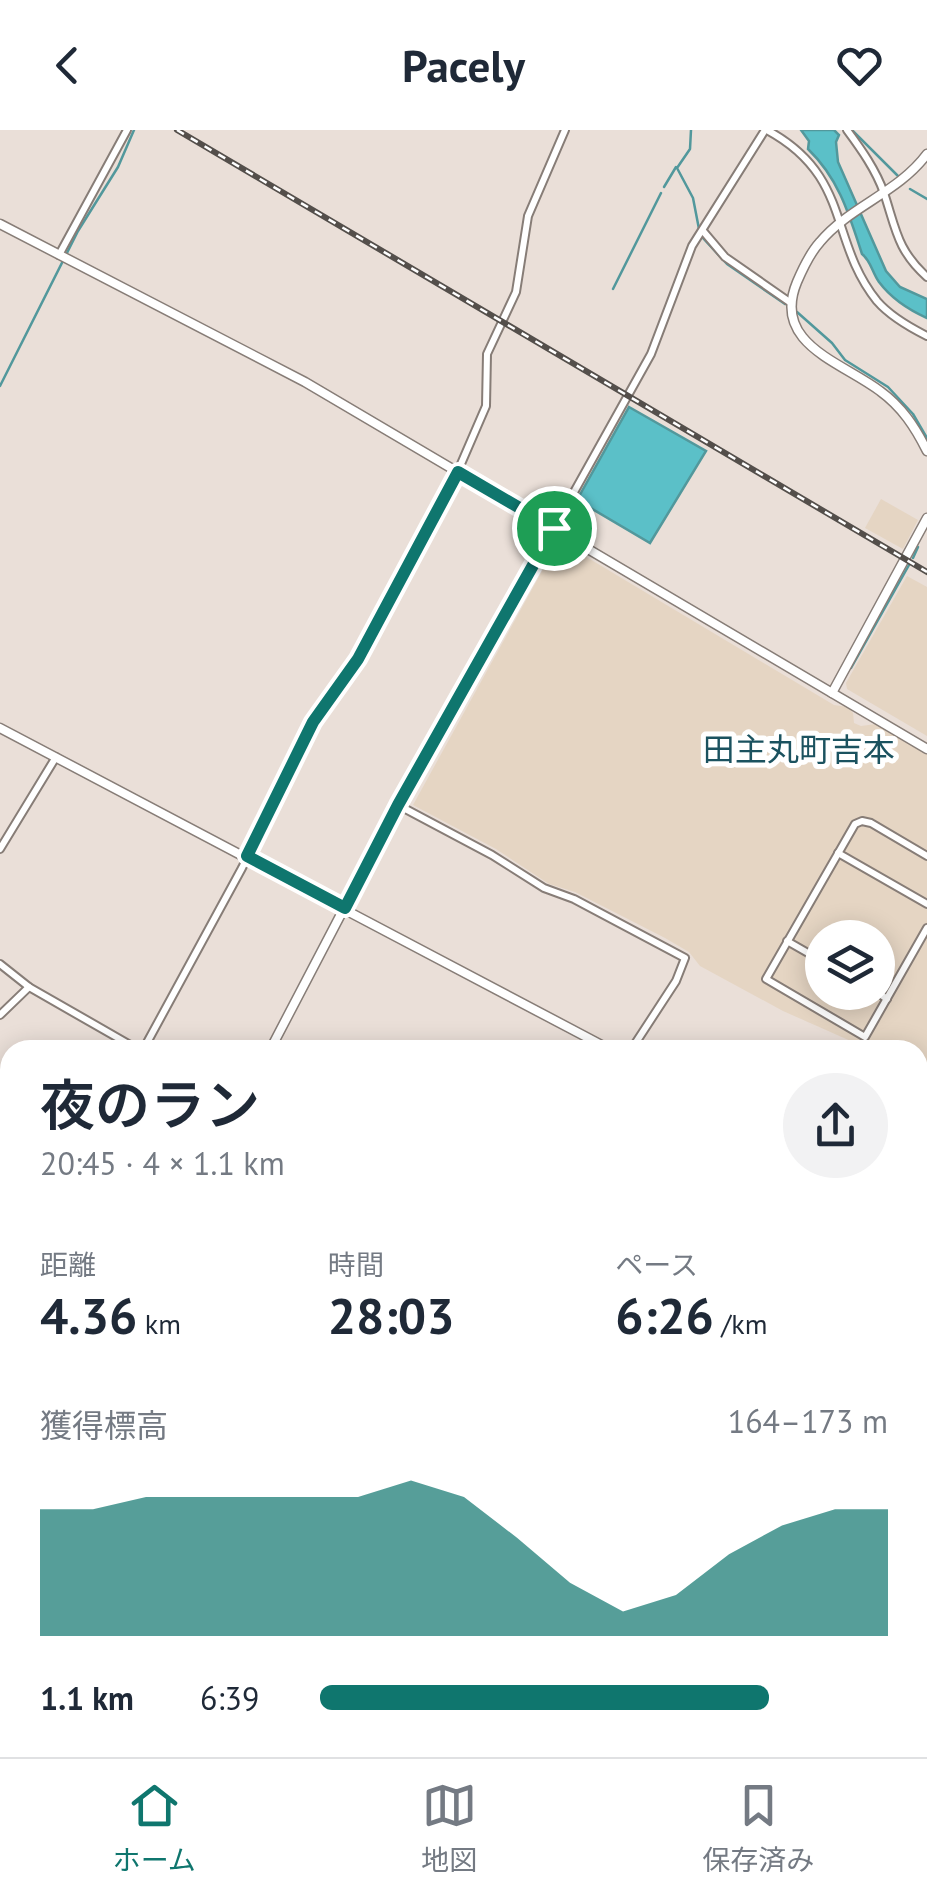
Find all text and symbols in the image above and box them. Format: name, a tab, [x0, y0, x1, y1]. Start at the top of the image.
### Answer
text: Pacely	[402, 36, 525, 94]
icon: back	[40, 38, 95, 93]
icon: heart	[832, 38, 887, 93]
pin	[512, 486, 597, 571]
icon: arrive	[527, 501, 582, 556]
district label: 田主丸町吉本	[703, 728, 895, 770]
map controls	[805, 920, 895, 1010]
button: layers	[805, 920, 895, 1010]
text: 夜のラン	[40, 1069, 260, 1140]
button: share	[783, 1073, 888, 1178]
text: 20:45 · 4 × 1.1 km	[40, 1142, 285, 1184]
text: 距離	[40, 1246, 96, 1283]
text: 時間	[328, 1246, 384, 1283]
text: ペース	[615, 1246, 698, 1283]
text: 4.36	[40, 1283, 137, 1348]
text: 28:03	[328, 1283, 455, 1348]
text: 6:26	[615, 1283, 714, 1348]
text: km	[137, 1305, 181, 1342]
text: /km	[714, 1305, 767, 1342]
text: 164–173 m	[728, 1400, 888, 1442]
text: 獲得標高	[40, 1404, 168, 1446]
text: 1.1 km	[40, 1677, 134, 1719]
text: 6:39	[200, 1677, 259, 1719]
tab: ホーム	[113, 1778, 196, 1878]
tab: 地図	[421, 1778, 477, 1878]
tab: 保存済み	[702, 1778, 814, 1878]

